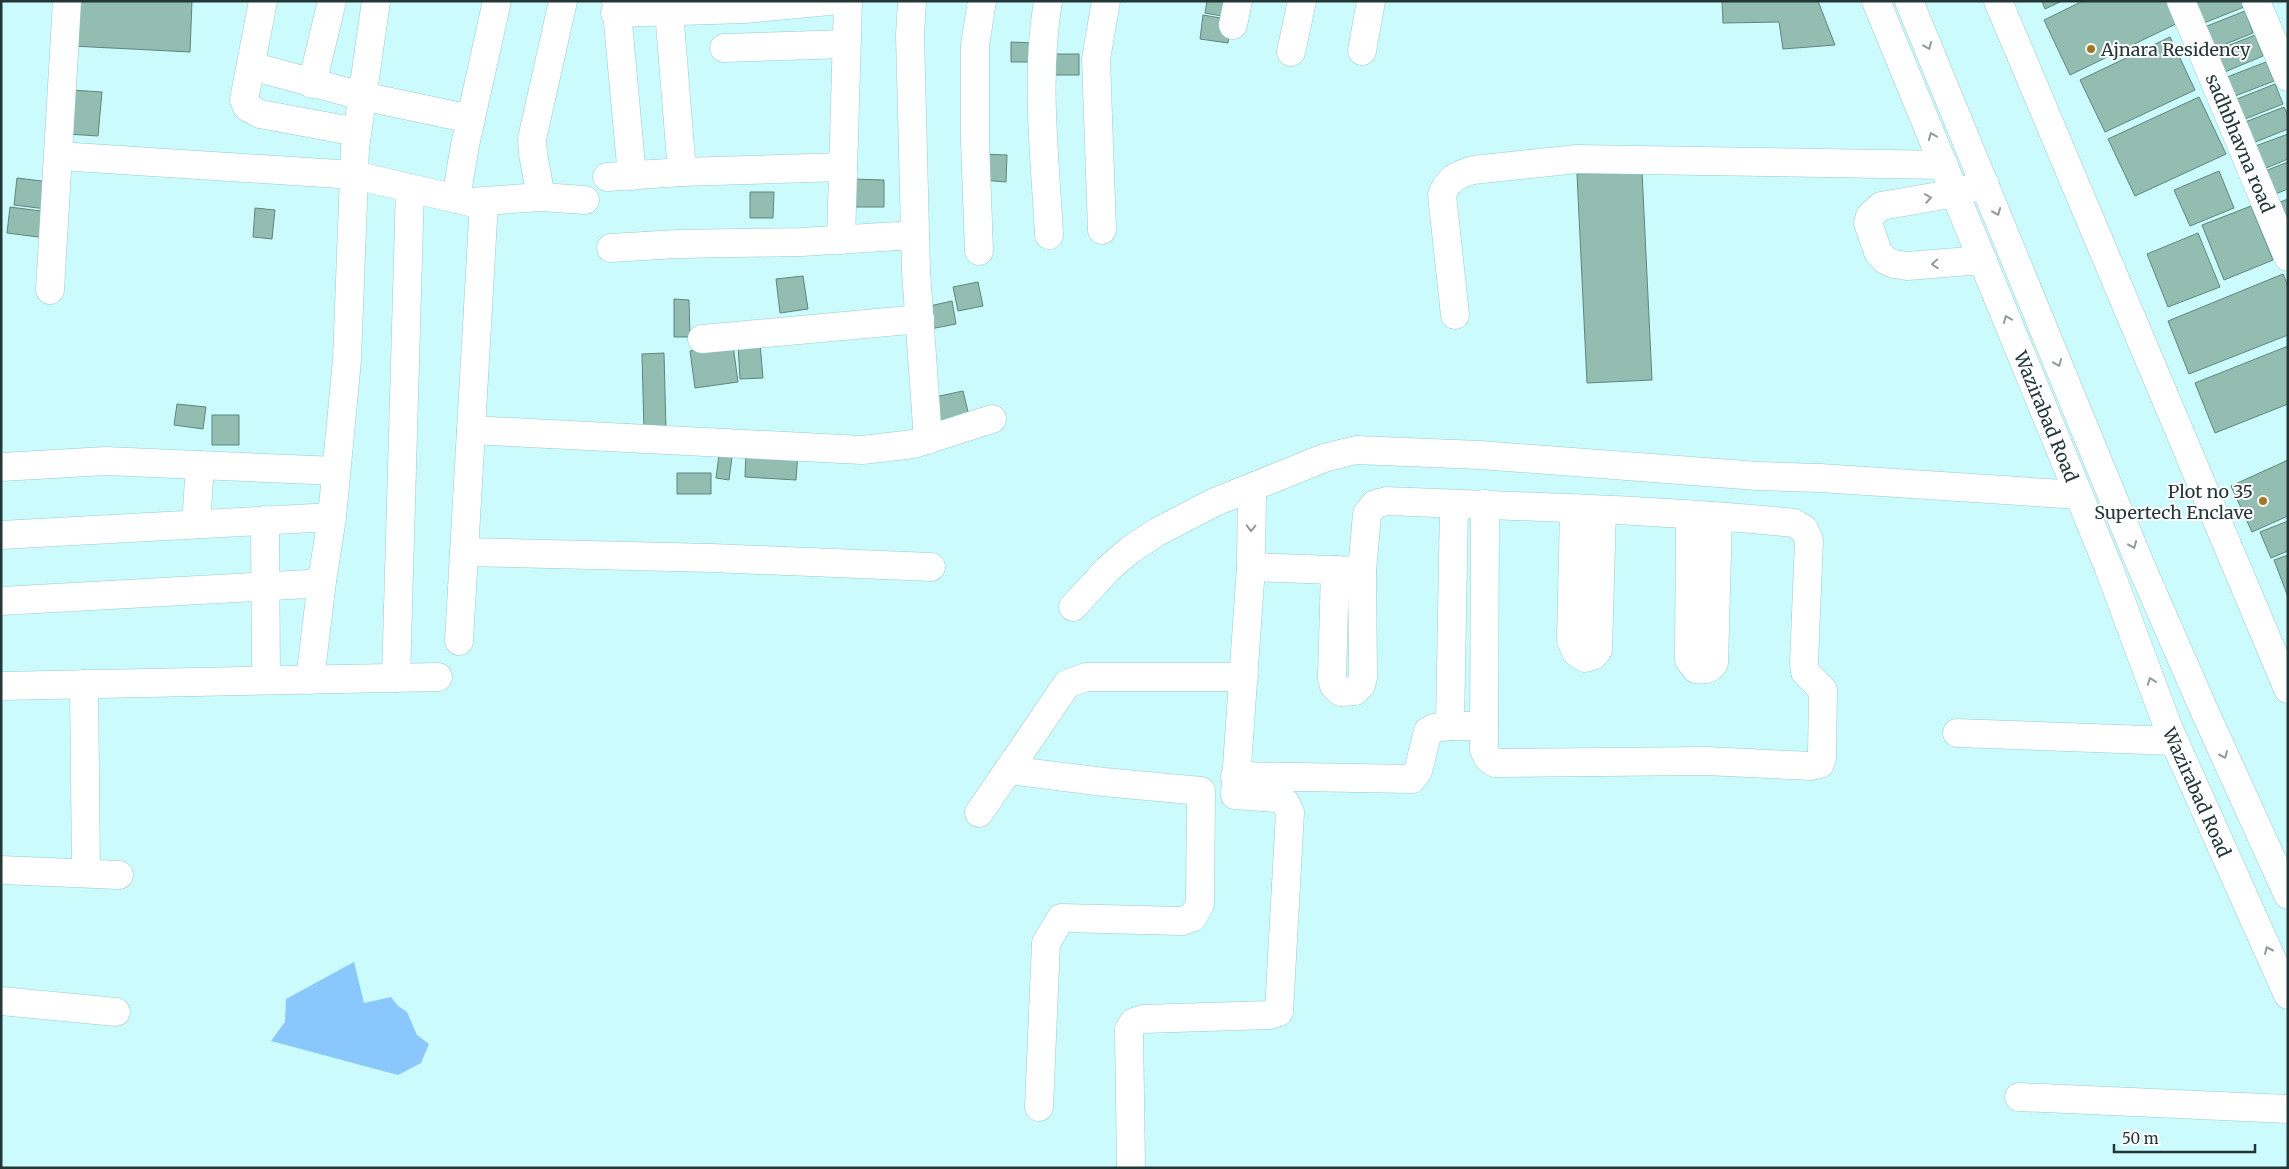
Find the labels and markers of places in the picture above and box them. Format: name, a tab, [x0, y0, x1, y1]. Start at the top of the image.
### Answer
place label: Ajnara Residency	[2100, 38, 2251, 61]
marker: Ajnara Residency	[2085, 43, 2097, 55]
place label: Plot no 35 Supertech Enclave	[2094, 480, 2253, 524]
marker: Plot no 35 Supertech Enclave	[2257, 495, 2269, 507]

